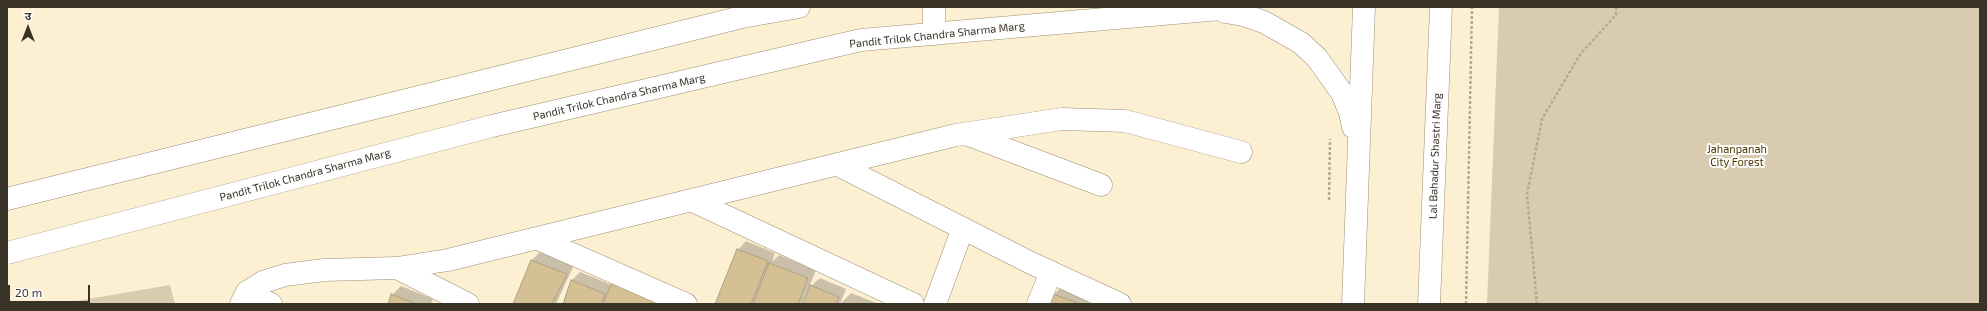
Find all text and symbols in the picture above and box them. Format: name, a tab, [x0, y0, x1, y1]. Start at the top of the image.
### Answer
north arrow	[8, 8, 48, 48]
text: उ	[25, 9, 31, 22]
street label: Pandit Trilok Chandra Sharma Marg	[849, 19, 1025, 51]
street label: Pandit Trilok Chandra Sharma Marg	[532, 71, 706, 123]
street label: Lal Bahadur Shastri Marg	[1426, 93, 1444, 219]
park label: Jahanpanah City Forest	[1707, 142, 1767, 168]
street label: Pandit Trilok Chandra Sharma Marg	[218, 146, 392, 204]
scale bar	[10, 277, 92, 303]
text: 20 m	[15, 285, 42, 299]

